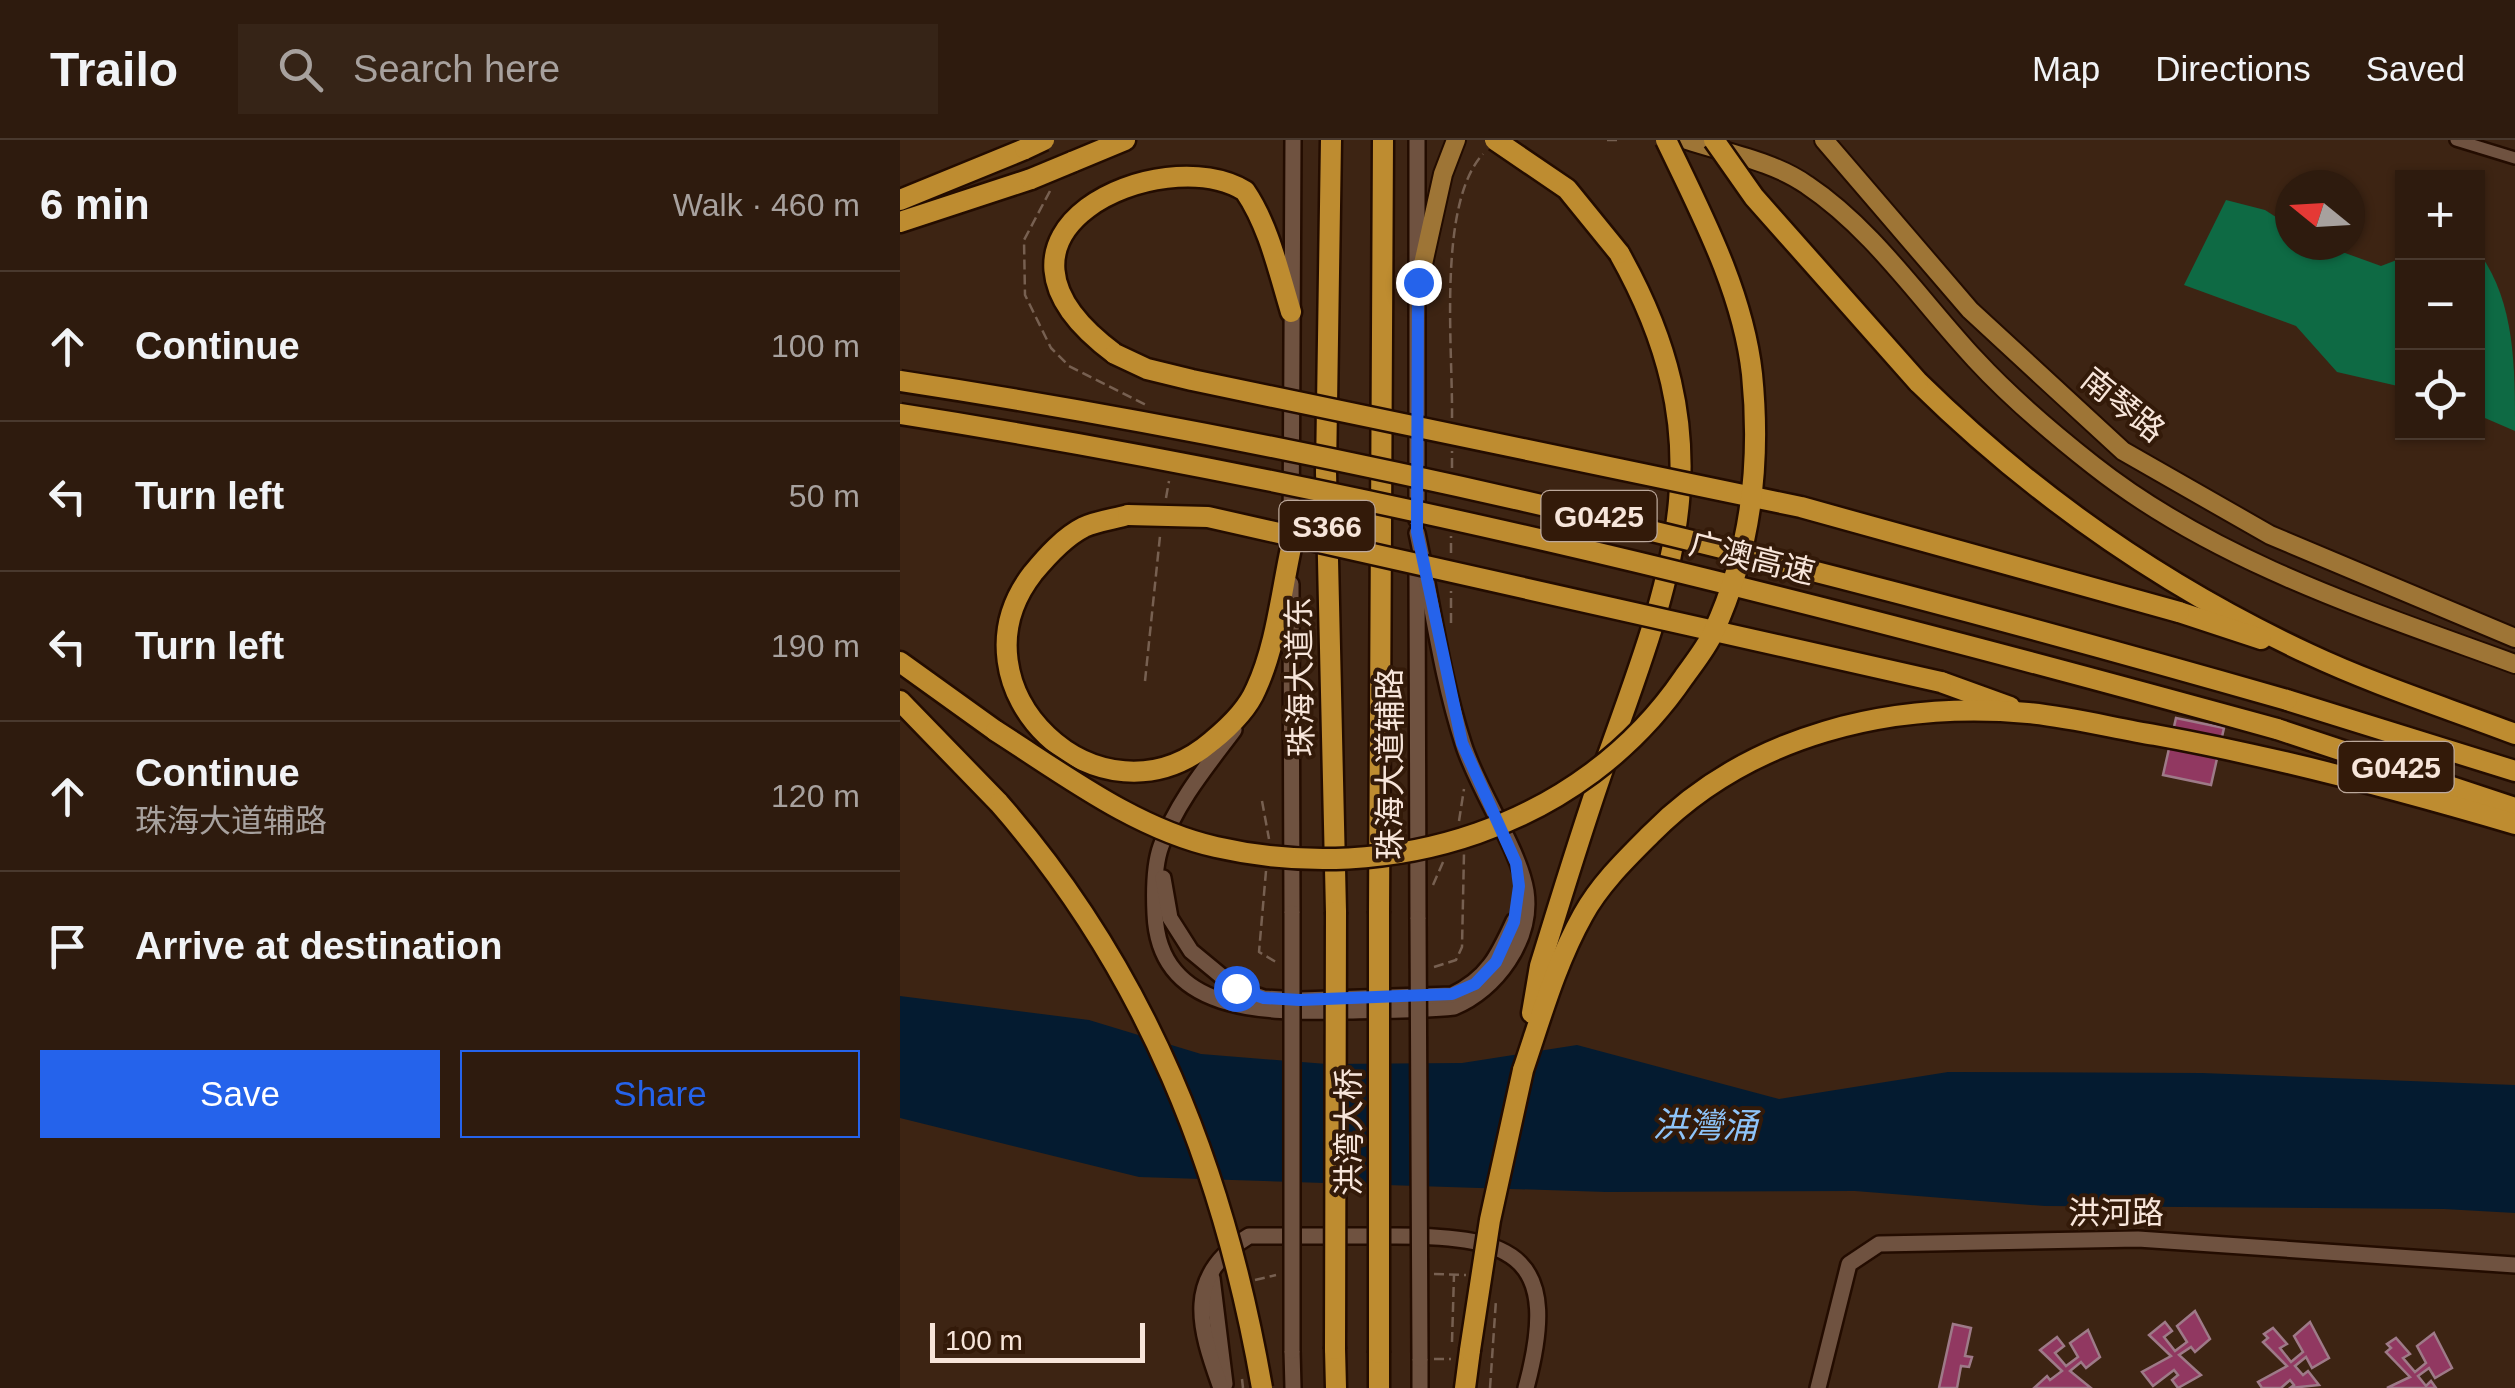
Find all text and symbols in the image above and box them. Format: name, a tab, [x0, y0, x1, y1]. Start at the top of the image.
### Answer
search box	[238, 24, 938, 114]
icon: search	[273, 42, 328, 97]
text: Trailo	[50, 43, 178, 96]
text: Search here	[353, 48, 560, 90]
text: Map	[2032, 49, 2100, 88]
text: Directions	[2155, 49, 2311, 88]
text: Saved	[2366, 49, 2465, 88]
north arrow	[2275, 170, 2365, 260]
map controls	[2395, 170, 2485, 440]
button: +	[2395, 170, 2485, 260]
text: 6 min	[40, 181, 150, 228]
text: Walk · 460 m	[673, 187, 860, 223]
route end	[1396, 260, 1442, 306]
button: −	[2395, 260, 2485, 350]
icon: ahead	[40, 319, 95, 374]
text: Continue	[135, 325, 300, 367]
text: 100 m	[771, 328, 860, 364]
button: locate	[2395, 350, 2485, 440]
street label: 南琴路	[2074, 361, 2172, 449]
icon: left	[40, 469, 95, 524]
text: Turn left	[135, 475, 284, 517]
text: 50 m	[789, 478, 860, 514]
road number: G0425	[1542, 491, 1656, 541]
road number: S366	[1280, 501, 1374, 551]
street label: 广澳高速	[1686, 525, 1818, 591]
street label: 珠海大道东	[1281, 597, 1319, 757]
icon: left	[40, 619, 95, 674]
text: Turn left	[135, 625, 284, 667]
text: 190 m	[771, 628, 860, 664]
street label: 珠海大道辅路	[1372, 668, 1408, 860]
road number: G0425	[2338, 742, 2454, 792]
text: Continue	[135, 752, 300, 794]
icon: ahead	[40, 769, 95, 824]
text: 120 m	[771, 778, 860, 814]
text: 珠海大道辅路	[135, 803, 327, 839]
icon: arrive	[40, 919, 95, 974]
text: Arrive at destination	[135, 925, 502, 967]
route start	[1214, 966, 1260, 1012]
button: Save	[40, 1050, 440, 1138]
button: Share	[460, 1050, 860, 1138]
street label: 洪湾大桥	[1331, 1068, 1367, 1196]
water label: 洪灣涌	[1652, 1105, 1762, 1145]
street label: 洪河路	[2068, 1195, 2164, 1231]
scale bar	[930, 1318, 1145, 1362]
text: 100 m	[945, 1325, 1023, 1356]

